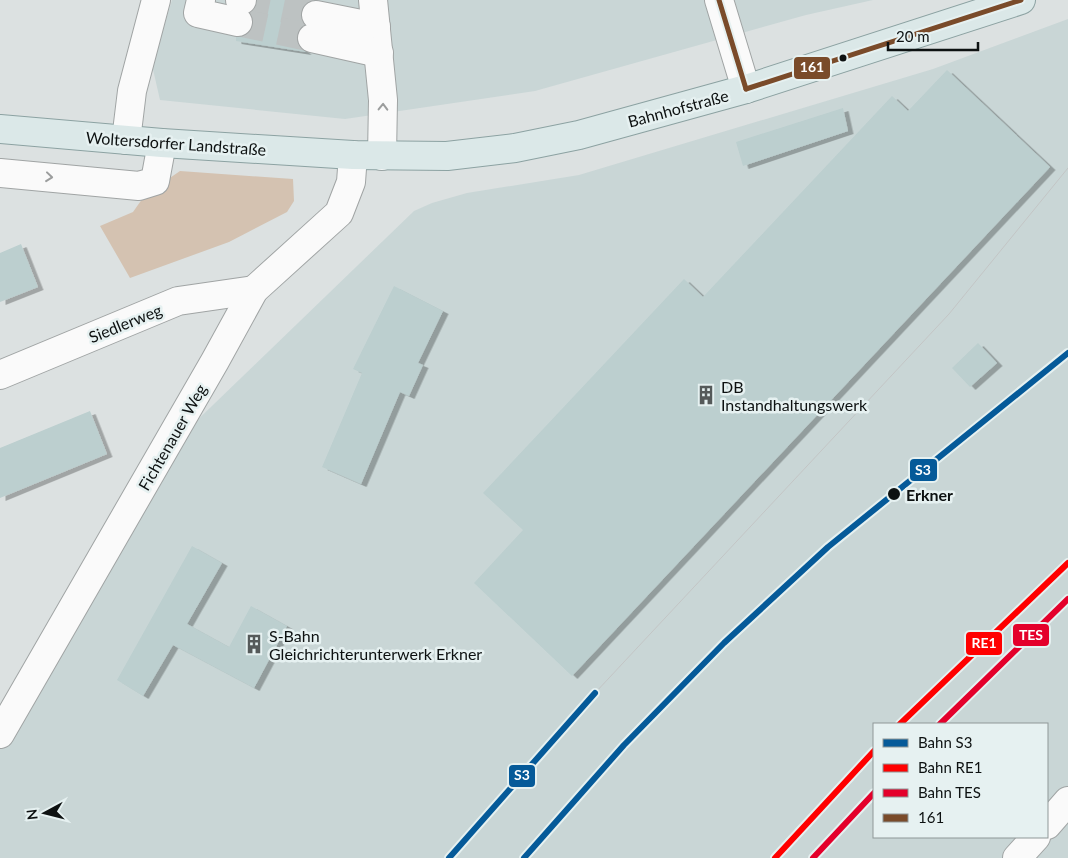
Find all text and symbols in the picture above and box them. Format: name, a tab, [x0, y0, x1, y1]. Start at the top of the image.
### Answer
scale bar	[888, 20, 978, 52]
text: 20 m	[896, 27, 930, 45]
unlabelled marker	[838, 53, 848, 63]
line badge: 161	[793, 56, 831, 80]
text: 161	[800, 58, 824, 75]
street label: Bahnhofstraße	[626, 85, 730, 131]
one-way arrow	[378, 103, 388, 110]
street label: Woltersdorfer Landstraße	[85, 127, 267, 159]
one-way arrow	[45, 172, 53, 183]
street label: Siedlerweg	[86, 300, 164, 346]
place label: DB Instandhaltungswerk	[721, 377, 868, 414]
street label: Fichtenauer Weg	[134, 380, 210, 494]
building icon: DB Instandhaltungswerk	[695, 384, 717, 406]
line badge: S3	[909, 458, 938, 482]
text: S3	[915, 461, 931, 478]
place label: Erkner	[906, 485, 953, 504]
marker: Erkner	[886, 486, 902, 502]
line badge: TES	[1012, 623, 1050, 647]
place label: S-Bahn Gleichrichterunterwerk Erkner	[269, 626, 482, 663]
text: TES	[1019, 626, 1043, 643]
line badge: RE1	[965, 631, 1003, 656]
building icon: S-Bahn Gleichrichterunterwerk Erkner	[243, 633, 265, 655]
text: RE1	[971, 634, 997, 651]
legend	[873, 723, 1048, 838]
text: Bahn S3	[918, 733, 972, 751]
text: Bahn RE1	[918, 758, 982, 776]
line badge: S3	[508, 764, 536, 788]
text: S3	[514, 766, 530, 783]
text: Bahn TES	[918, 783, 981, 801]
north arrow	[20, 788, 70, 838]
text: N	[23, 808, 41, 821]
text: 161	[918, 808, 944, 826]

